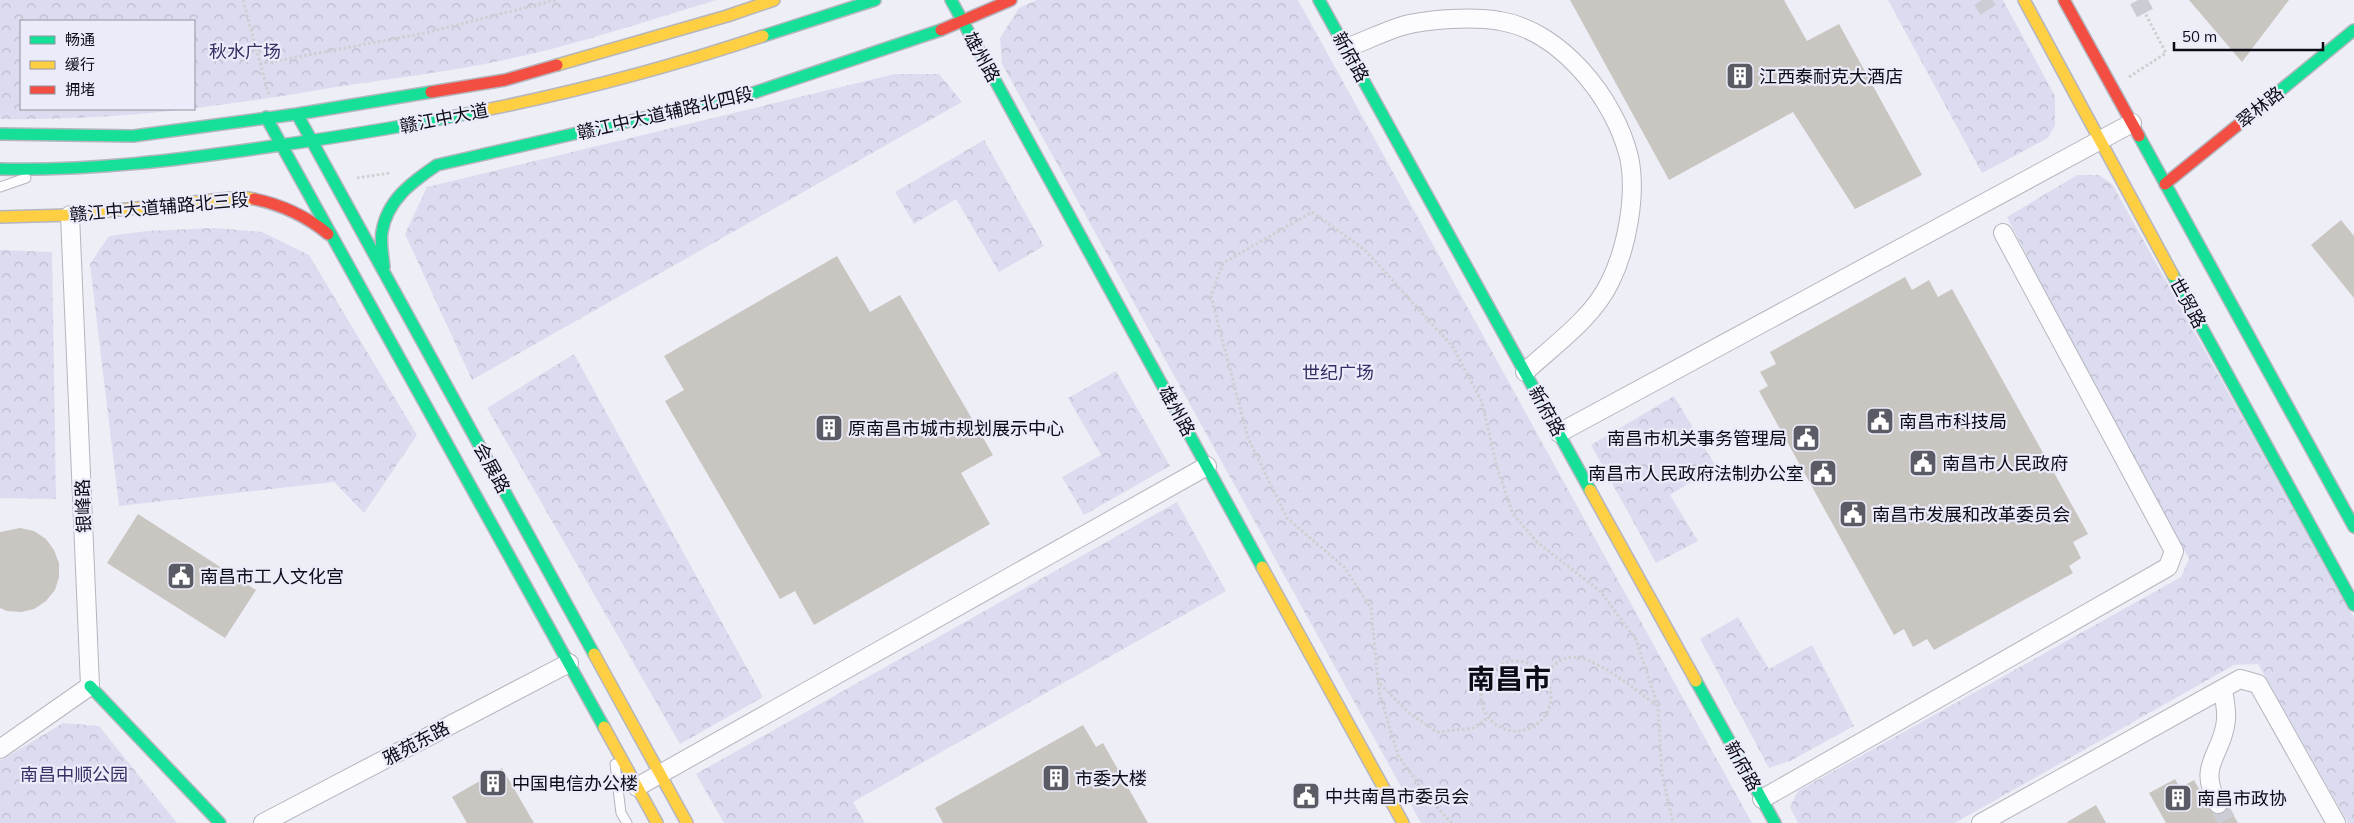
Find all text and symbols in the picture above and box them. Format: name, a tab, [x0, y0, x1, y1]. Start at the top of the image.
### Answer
legend	[20, 20, 195, 110]
scale bar	[2174, 20, 2323, 52]
text: 50 m	[2182, 27, 2217, 46]
street label: 雄州路	[959, 28, 1005, 86]
street label: 新府路	[1328, 28, 1374, 86]
text: 畅通	[65, 30, 95, 49]
park label: 秋水广场	[209, 40, 281, 63]
text: 缓行	[65, 55, 95, 74]
building icon: 江西泰耐克大酒店	[1725, 61, 1755, 91]
place label: 江西泰耐克大酒店	[1759, 65, 1903, 88]
text: 拥堵	[65, 80, 95, 99]
street label: 翠林路	[2232, 81, 2288, 133]
street label: 赣江中大道辅路北四段	[575, 82, 755, 144]
street label: 赣江中大道	[398, 98, 490, 138]
street label: 赣江中大道辅路北三段	[68, 188, 250, 226]
street label: 世贸路	[2165, 274, 2211, 332]
park label: 世纪广场	[1302, 361, 1374, 384]
street label: 雄州路	[1154, 382, 1200, 440]
street label: 新府路	[1524, 382, 1570, 440]
public building icon: 南昌市科技局	[1865, 406, 1895, 436]
place label: 南昌市科技局	[1899, 410, 2007, 433]
building icon: 原南昌市城市规划展示中心	[814, 413, 844, 443]
place label: 原南昌市城市规划展示中心	[848, 417, 1064, 440]
public building icon: 南昌市机关事务管理局	[1791, 423, 1821, 453]
place label: 南昌市机关事务管理局	[1607, 427, 1787, 450]
street label: 会展路	[469, 439, 515, 497]
public building icon: 南昌市人民政府	[1908, 448, 1938, 478]
place label: 南昌市人民政府	[1942, 452, 2068, 475]
public building icon: 南昌市人民政府法制办公室	[1808, 458, 1838, 488]
place label: 南昌市人民政府法制办公室	[1588, 462, 1804, 485]
street label: 银峰路	[71, 479, 95, 533]
public building icon: 南昌市发展和改革委员会	[1838, 499, 1868, 529]
place label: 南昌市发展和改革委员会	[1872, 503, 2070, 526]
public building icon: 南昌市工人文化宫	[166, 561, 196, 591]
place label: 南昌市工人文化宫	[200, 565, 344, 588]
district label: 南昌市	[1467, 661, 1551, 696]
street label: 雅苑东路	[379, 716, 453, 770]
street label: 新府路	[1720, 737, 1766, 795]
park label: 南昌中顺公园	[20, 763, 128, 786]
building icon: 市委大楼	[1041, 763, 1071, 793]
place label: 市委大楼	[1075, 767, 1147, 790]
building icon: 中国电信办公楼	[478, 768, 508, 798]
place label: 中国电信办公楼	[512, 772, 638, 795]
public building icon: 中共南昌市委员会	[1291, 781, 1321, 811]
building icon: 南昌市政协	[2163, 783, 2193, 813]
place label: 中共南昌市委员会	[1325, 785, 1469, 808]
place label: 南昌市政协	[2197, 787, 2287, 810]

